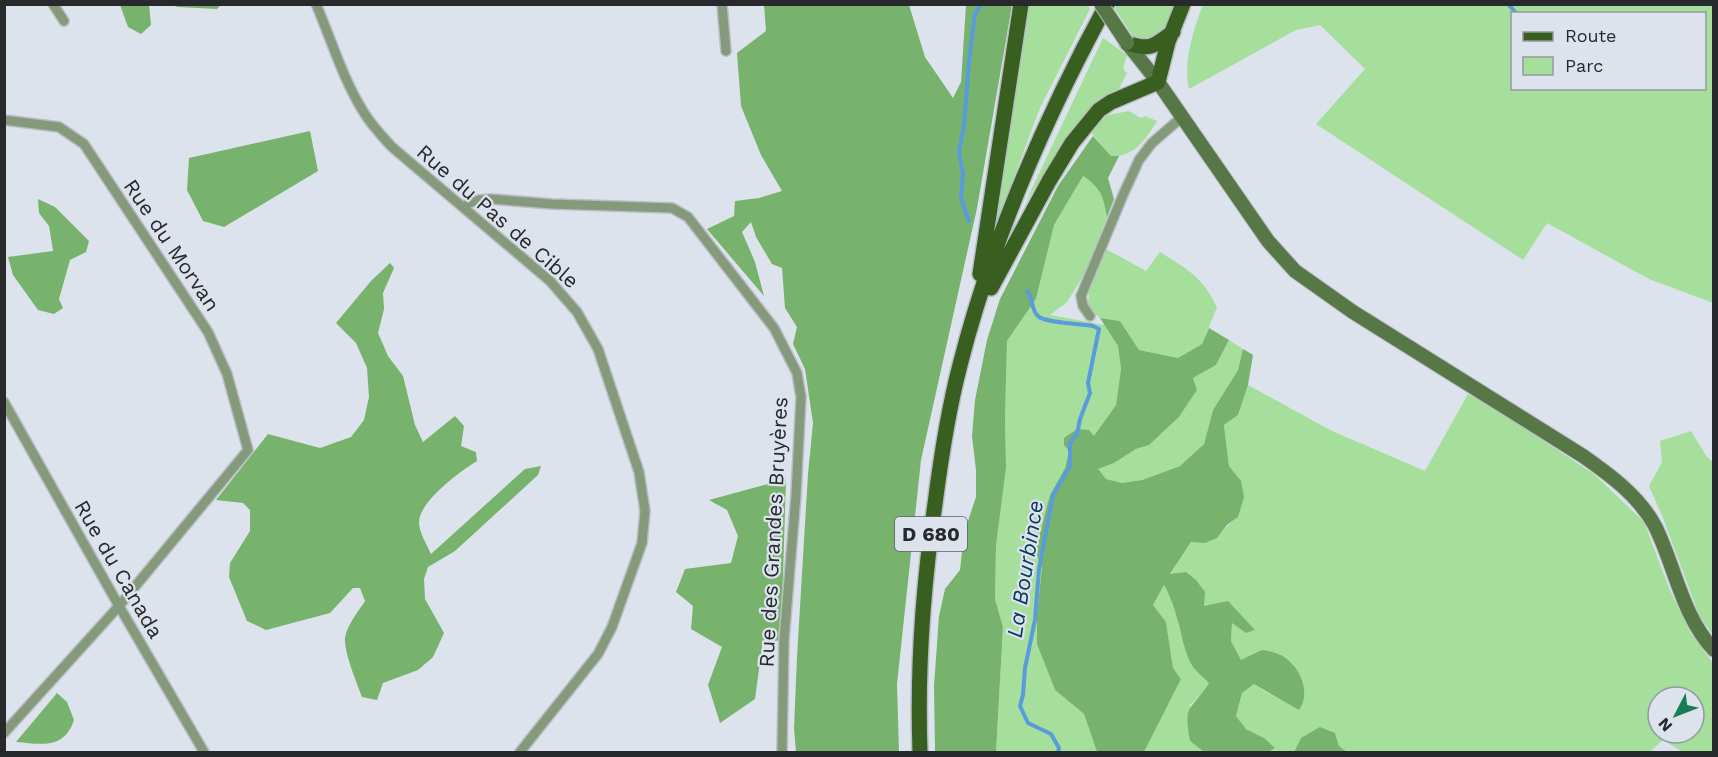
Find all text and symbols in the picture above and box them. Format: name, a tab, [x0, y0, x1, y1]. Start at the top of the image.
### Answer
legend	[1511, 12, 1706, 90]
text: Route	[1565, 25, 1617, 46]
text: Parc	[1565, 55, 1603, 76]
street label: Rue du Pas de Cible	[412, 139, 584, 293]
street label: Rue du Morvan	[119, 174, 225, 316]
street label: Rue des Grandes Bruyères	[753, 396, 793, 668]
street label: Rue du Canada	[69, 495, 169, 643]
water label: La Bourbince	[1002, 498, 1048, 640]
road number: D 680	[895, 517, 967, 551]
north arrow	[1646, 685, 1706, 745]
text: N	[1654, 714, 1676, 735]

